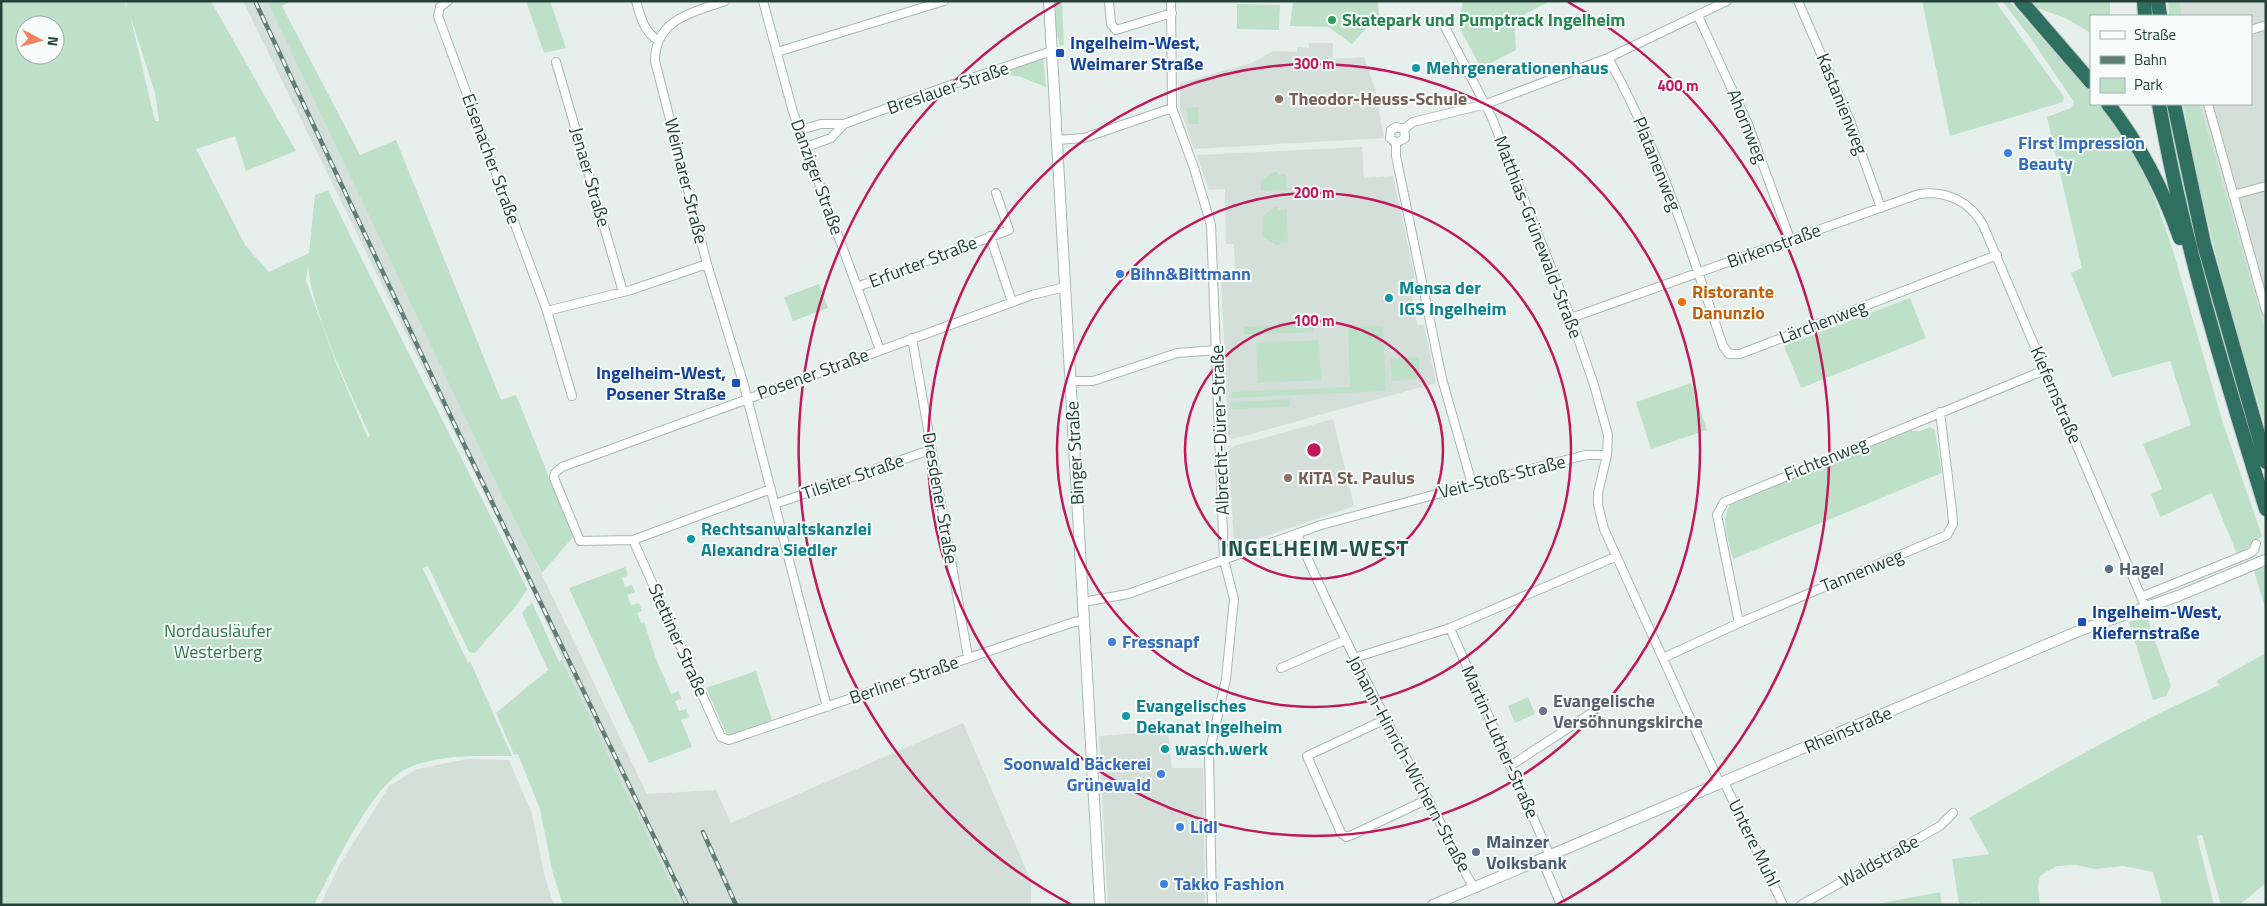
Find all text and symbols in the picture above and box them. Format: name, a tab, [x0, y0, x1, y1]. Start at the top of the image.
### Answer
place label: Skatepark und Pumptrack Ingelheim	[1342, 6, 1625, 33]
marker: Skatepark und Pumptrack Ingelheim	[1326, 14, 1338, 26]
north arrow	[15, 15, 65, 65]
legend	[2090, 15, 2252, 105]
text: Straße	[2134, 23, 2176, 46]
place label: Ingelheim-West, Weimarer Straße	[1070, 29, 1203, 77]
text: N	[42, 35, 64, 47]
marker: Ingelheim-West, Weimarer Straße	[1054, 47, 1066, 59]
text: Bahn	[2134, 48, 2167, 71]
street label: Kastanienweg	[1810, 49, 1875, 159]
text: 300 m	[1293, 52, 1335, 75]
street label: Breslauer Straße	[883, 54, 1012, 121]
place label: Mehrgenerationenhaus	[1426, 54, 1608, 81]
marker: Mehrgenerationenhaus	[1410, 62, 1422, 74]
text: Park	[2134, 73, 2163, 96]
text: 400 m	[1657, 74, 1699, 97]
place label: Theodor-Heuss-Schule	[1289, 85, 1467, 112]
street label: Ahornweg	[1720, 85, 1775, 167]
street label: Eisenacher Straße	[455, 90, 528, 228]
marker: Theodor-Heuss-Schule	[1273, 93, 1285, 105]
street label: Platanenweg	[1626, 113, 1689, 215]
street label: Weimarer Straße	[658, 115, 715, 247]
street label: Danziger Straße	[784, 115, 851, 239]
street label: Jenaer Straße	[563, 124, 618, 230]
place label: First Impression Beauty	[2018, 129, 2145, 177]
street label: Matthias-Grünewald-Straße	[1487, 131, 1590, 342]
marker: First Impression Beauty	[2002, 147, 2014, 159]
text: 200 m	[1293, 181, 1335, 204]
street label: Birkenstraße	[1723, 216, 1824, 275]
street label: Erfurter Straße	[865, 228, 981, 295]
place label: Bihn&Bittmann	[1130, 260, 1251, 287]
marker: Bihn&Bittmann	[1114, 268, 1126, 280]
place label: Mensa der IGS Ingelheim	[1399, 274, 1507, 322]
place label: Ristorante Danunzio	[1692, 278, 1774, 326]
marker: Mensa der IGS Ingelheim	[1383, 292, 1395, 304]
street label: Lärchenweg	[1775, 292, 1871, 351]
marker: Ristorante Danunzio	[1676, 296, 1688, 308]
text: 100 m	[1293, 309, 1335, 332]
street label: Posener Straße	[753, 341, 872, 406]
street label: Kiefernstraße	[2024, 342, 2089, 448]
street label: Albrecht-Dürer-Straße	[1203, 344, 1236, 516]
place label: Ingelheim-West, Posener Straße	[596, 359, 726, 407]
marker: Ingelheim-West, Posener Straße	[730, 377, 742, 389]
street label: Binger Straße	[1058, 400, 1091, 506]
street label: Dresdener Straße	[916, 430, 965, 566]
street label: Fichtenweg	[1780, 430, 1872, 488]
centre of rings	[1305, 441, 1323, 459]
street label: Tilsiter Straße	[798, 446, 907, 507]
street label: Veit-Stoß-Straße	[1436, 448, 1568, 505]
place label: KiTA St. Paulus	[1298, 464, 1415, 491]
marker: KiTA St. Paulus	[1282, 472, 1294, 484]
place label: Rechtsanwaltskanzlei Alexandra Siedler	[701, 515, 872, 563]
district label: INGELHEIM-WEST	[1221, 531, 1409, 565]
marker: Rechtsanwaltskanzlei Alexandra Siedler	[685, 533, 697, 545]
street label: Tannenweg	[1816, 542, 1907, 599]
place label: Hagel	[2119, 555, 2164, 582]
marker: Hagel	[2103, 563, 2115, 575]
street label: Stettiner Straße	[642, 579, 715, 701]
place label: Ingelheim-West, Kiefernstraße	[2092, 598, 2222, 646]
marker: Ingelheim-West, Kiefernstraße	[2076, 616, 2088, 628]
park label: Nordausläufer Westerberg	[164, 617, 272, 665]
place label: Fressnapf	[1122, 628, 1200, 655]
marker: Fressnapf	[1106, 636, 1118, 648]
street label: Berliner Straße	[846, 648, 962, 711]
street label: Johann-Hinrich-Wichern-Straße	[1341, 651, 1478, 877]
street label: Martin-Luther-Straße	[1455, 661, 1546, 823]
place label: Evangelische Versöhnungskirche	[1553, 687, 1703, 735]
place label: Evangelisches Dekanat Ingelheim	[1136, 692, 1282, 740]
street label: Rheinstraße	[1800, 699, 1896, 760]
marker: Evangelische Versöhnungskirche	[1537, 705, 1549, 717]
marker: Evangelisches Dekanat Ingelheim	[1120, 710, 1132, 722]
place label: wasch.werk	[1175, 735, 1269, 762]
marker: wasch.werk	[1159, 743, 1171, 755]
place label: Soonwald Bäckerei Grünewald	[1003, 750, 1151, 798]
marker: Soonwald Bäckerei Grünewald	[1155, 768, 1167, 780]
street label: Untere Muhl	[1722, 795, 1787, 891]
place label: Lidl	[1190, 813, 1218, 840]
marker: Lidl	[1174, 821, 1186, 833]
street label: Waldstraße	[1834, 827, 1924, 894]
place label: Mainzer Volksbank	[1486, 828, 1567, 876]
marker: Mainzer Volksbank	[1470, 846, 1482, 858]
place label: Takko Fashion	[1174, 870, 1284, 897]
marker: Takko Fashion	[1158, 878, 1170, 890]

